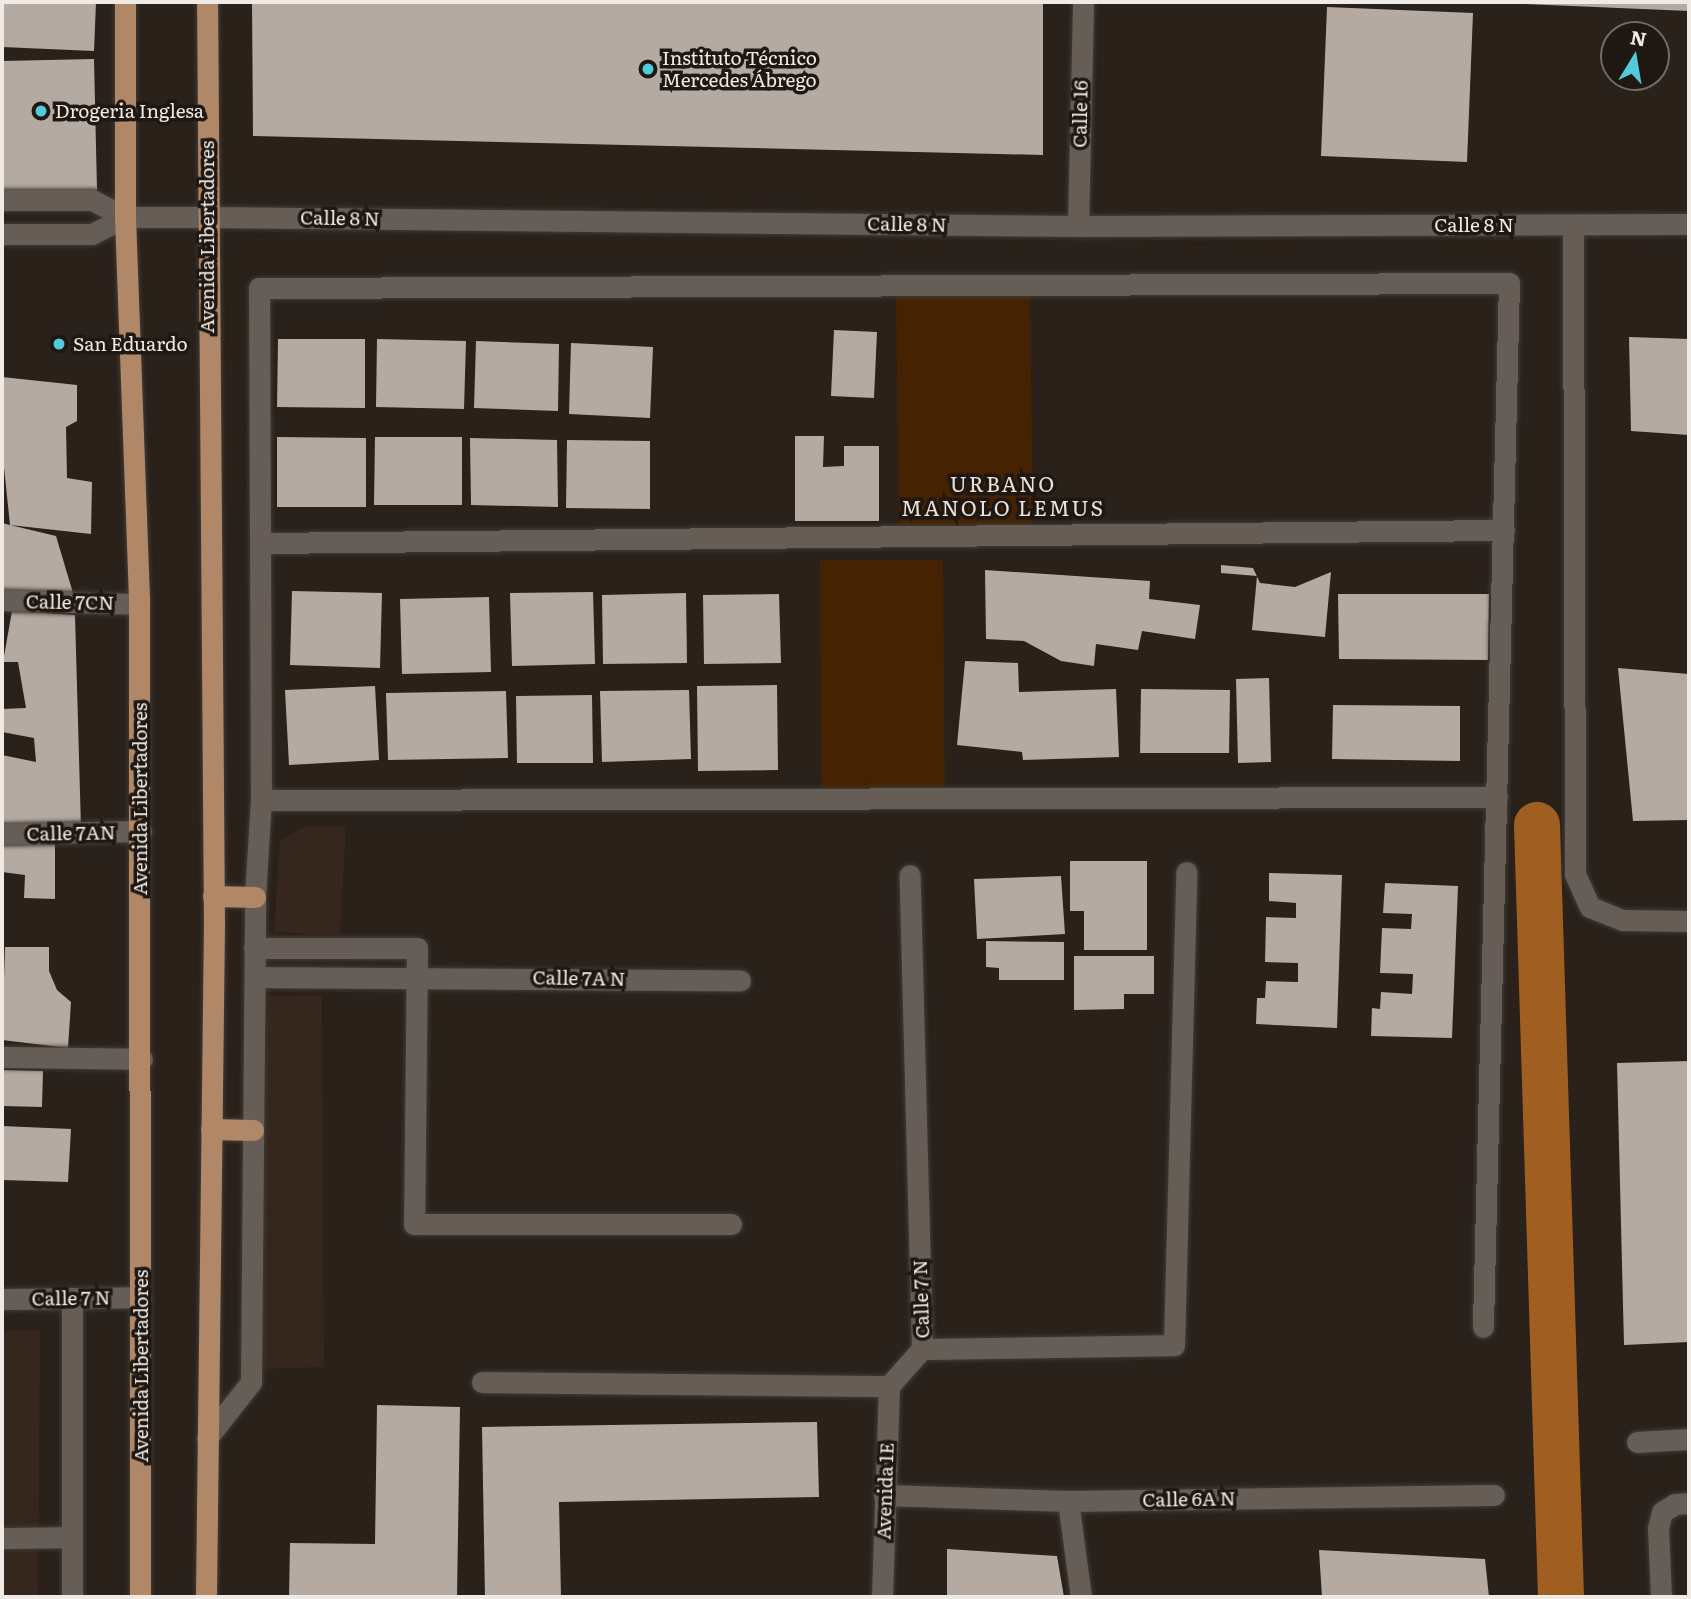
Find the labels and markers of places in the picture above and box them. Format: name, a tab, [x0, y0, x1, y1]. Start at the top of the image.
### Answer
place label: Instituto Técnico Mercedes Ábrego	[662, 47, 817, 91]
marker: Instituto Técnico Mercedes Ábrego	[640, 61, 656, 77]
place label: Drogeria Inglesa	[55, 100, 204, 122]
marker: Drogeria Inglesa	[33, 103, 49, 119]
place label: San Eduardo	[73, 333, 188, 355]
marker: San Eduardo	[51, 336, 67, 352]

